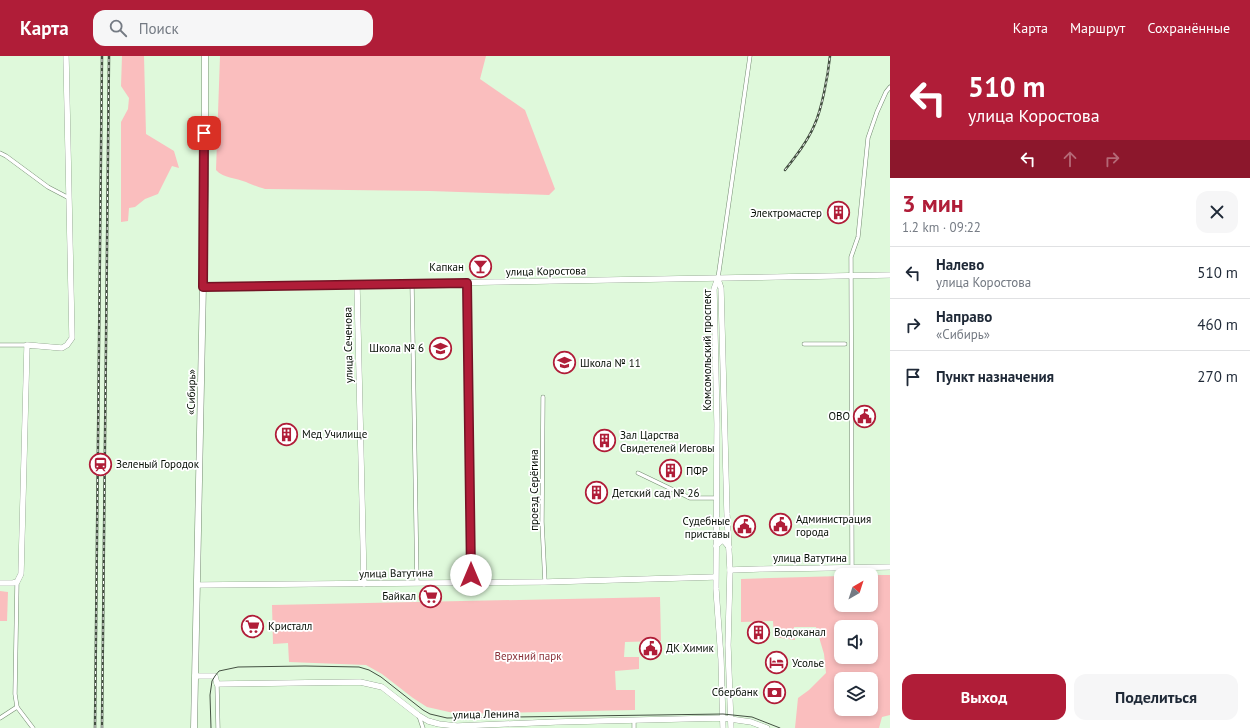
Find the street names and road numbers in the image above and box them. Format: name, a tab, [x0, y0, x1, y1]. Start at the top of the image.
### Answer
street label: улица Коростова	[506, 263, 586, 279]
street label: Комсомольский проспект	[700, 288, 714, 411]
street label: улица Сеченова	[340, 307, 356, 383]
street label: «Сибирь»	[184, 369, 198, 415]
street label: проезд Серёгина	[527, 449, 541, 531]
street label: улица Ватутина	[773, 551, 847, 565]
street label: улица Ватутина	[359, 565, 433, 581]
street label: улица Ленина	[453, 706, 519, 722]

